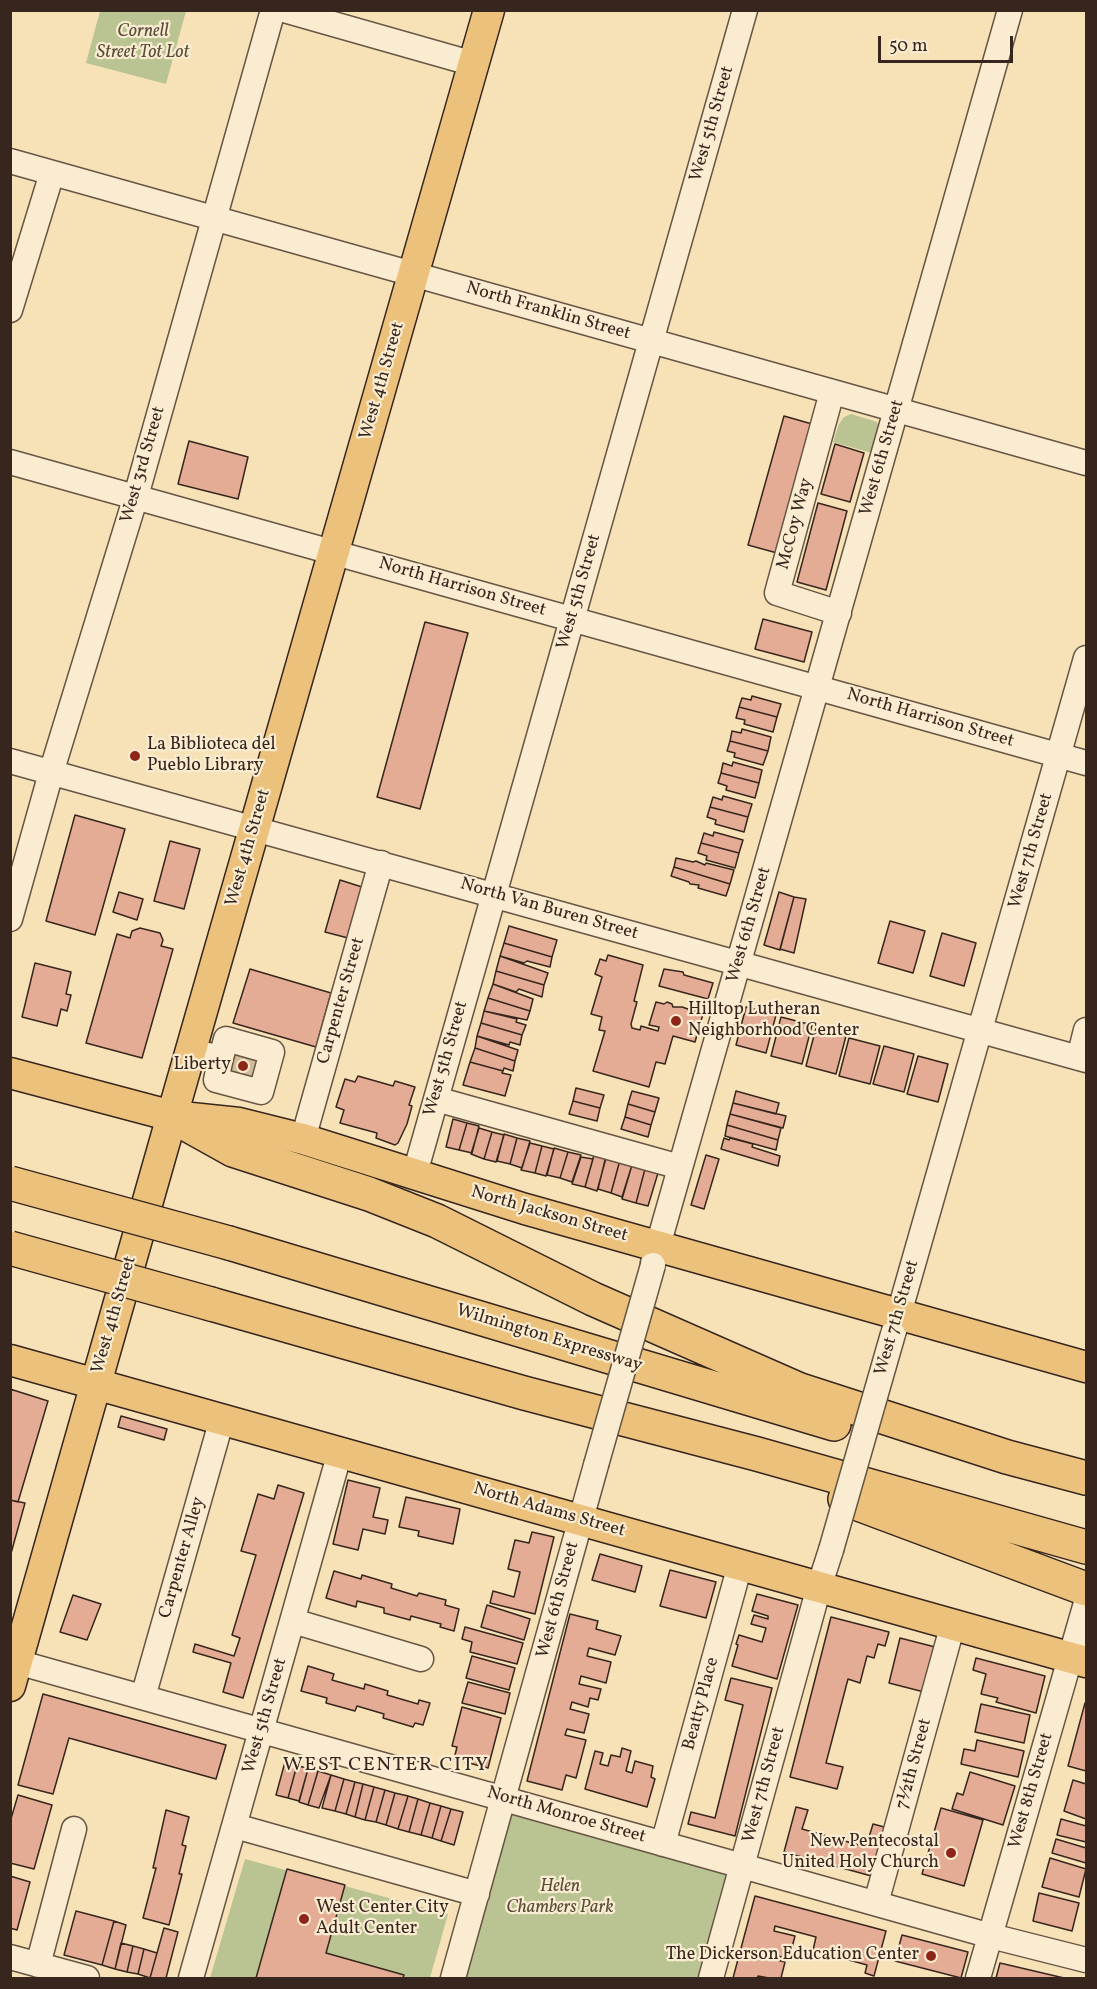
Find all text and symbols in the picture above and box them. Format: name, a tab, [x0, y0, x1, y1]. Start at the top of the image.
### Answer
park label: Cornell Street Tot Lot	[97, 22, 189, 64]
scale bar	[881, 24, 1016, 62]
text: 50 m	[889, 34, 928, 59]
street label: West 5th Street	[686, 64, 740, 184]
street label: North Franklin Street	[463, 278, 633, 346]
street label: West 4th Street	[356, 320, 410, 442]
street label: West 6th Street	[856, 397, 910, 519]
street label: West 3rd Street	[117, 404, 171, 526]
street label: McCoy Way	[773, 476, 819, 572]
street label: West 5th Street	[553, 532, 607, 652]
street label: North Harrison Street	[376, 554, 548, 622]
street label: North Harrison Street	[844, 685, 1016, 753]
place label: La Biblioteca del Pueblo Library	[147, 735, 276, 777]
marker: La Biblioteca del Pueblo Library	[128, 749, 142, 763]
street label: West 4th Street	[222, 787, 276, 909]
street label: West 7th Street	[1005, 791, 1059, 911]
street label: West 6th Street	[723, 864, 777, 986]
street label: North Van Buren Street	[458, 874, 640, 946]
street label: Carpenter Street	[314, 935, 370, 1067]
street label: West 5th Street	[420, 999, 474, 1119]
place label: Hilltop Lutheran Neighborhood Center	[688, 1000, 859, 1042]
marker: Hilltop Lutheran Neighborhood Center	[669, 1014, 683, 1028]
place label: Liberty	[174, 1055, 231, 1077]
marker: Liberty	[236, 1059, 250, 1073]
street label: North Jackson Street	[468, 1182, 630, 1248]
street label: West 4th Street	[88, 1254, 142, 1376]
street label: West 7th Street	[871, 1258, 925, 1378]
street label: Wilmington Expressway	[453, 1300, 645, 1378]
street label: North Adams Street	[471, 1479, 627, 1543]
street label: Carpenter Alley	[155, 1495, 211, 1621]
street label: West 6th Street	[533, 1539, 585, 1661]
street label: Beatty Place	[679, 1655, 725, 1753]
street label: West 5th Street	[239, 1656, 293, 1776]
street label: 7½th Street	[893, 1716, 937, 1812]
street label: West 7th Street	[739, 1725, 791, 1845]
street label: West 8th Street	[1005, 1730, 1059, 1852]
district label: WEST CENTER CITY	[283, 1754, 489, 1778]
street label: North Monroe Street	[484, 1783, 648, 1849]
place label: New Pentecostal United Holy Church	[782, 1832, 939, 1874]
marker: New Pentecostal United Holy Church	[944, 1846, 958, 1860]
park label: Helen Chambers Park	[506, 1877, 614, 1920]
place label: West Center City Adult Center	[316, 1898, 449, 1940]
marker: West Center City Adult Center	[297, 1912, 311, 1926]
place label: The Dickerson Education Center	[666, 1945, 919, 1967]
marker: The Dickerson Education Center	[924, 1949, 938, 1963]

